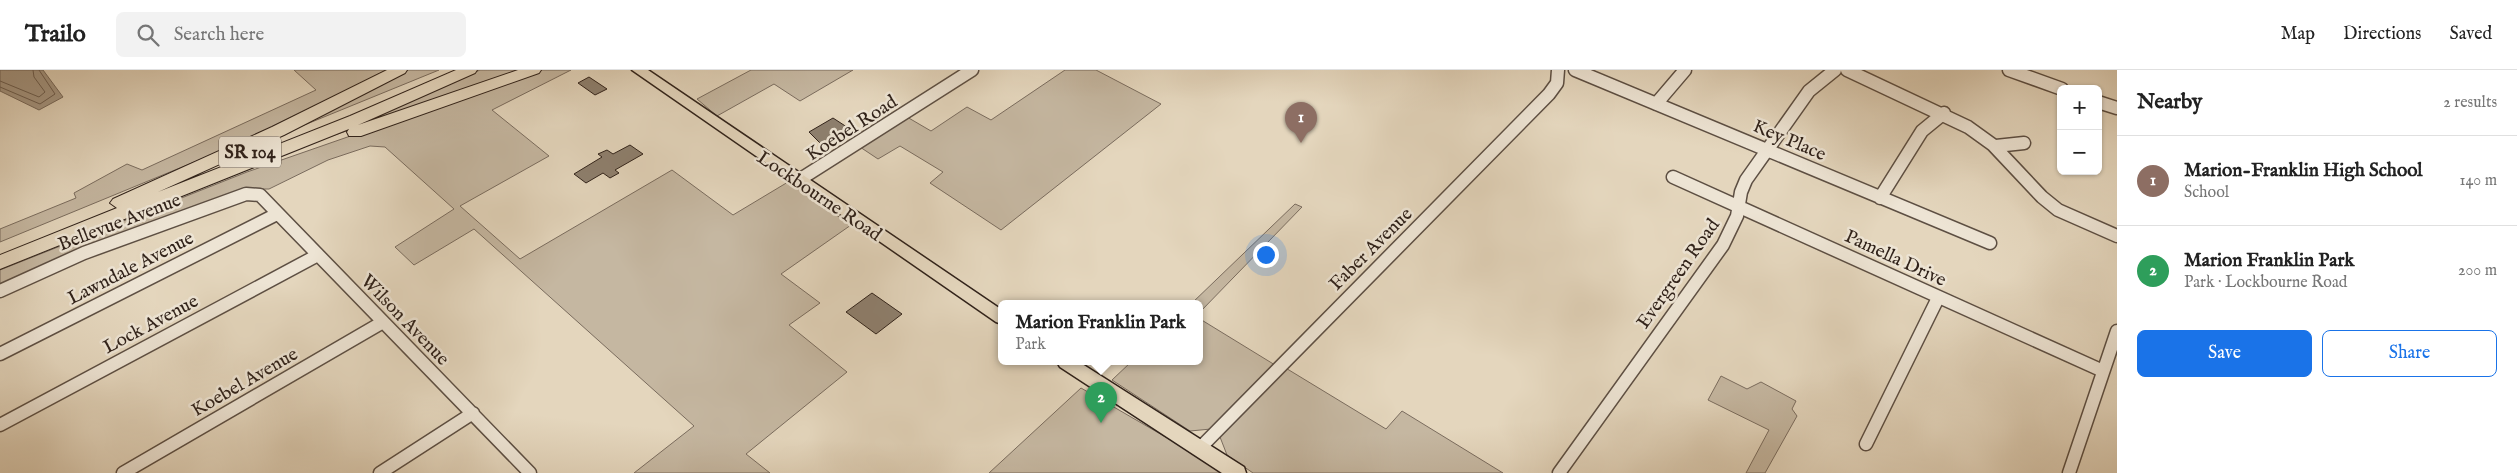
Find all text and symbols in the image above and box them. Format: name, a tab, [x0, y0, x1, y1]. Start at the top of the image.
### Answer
search box	[116, 12, 466, 57]
text: Trailo	[25, 19, 86, 50]
icon: search	[134, 21, 162, 49]
text: Search here	[174, 23, 264, 47]
text: Map	[2281, 23, 2315, 46]
text: Directions	[2343, 23, 2421, 46]
text: Saved	[2449, 23, 2492, 46]
map controls	[2057, 85, 2102, 175]
button: +	[2057, 85, 2102, 130]
text: Nearby	[2137, 89, 2202, 116]
street label: Koebel Road	[802, 90, 903, 167]
text: 2 results	[2443, 93, 2497, 113]
pin: 1	[1285, 102, 1317, 143]
street label: Key Place	[1749, 115, 1830, 167]
button: −	[2057, 130, 2102, 175]
road number: SR 104	[219, 136, 281, 168]
street label: Lockbourne Road	[752, 146, 887, 248]
text: Marion-Franklin High School	[2184, 159, 2423, 183]
text: 1	[2150, 171, 2156, 191]
text: 140 m	[2459, 171, 2497, 191]
text: School	[2184, 183, 2229, 203]
street label: Bellevue Avenue	[55, 188, 185, 257]
street label: Faber Avenue	[1325, 203, 1418, 296]
street label: Evergreen Road	[1632, 214, 1726, 334]
street label: Pamella Drive	[1840, 225, 1950, 293]
street label: Lawndale Avenue	[64, 227, 198, 311]
your location	[1253, 242, 1279, 268]
text: Marion Franklin Park	[2184, 249, 2354, 273]
text: 2	[2149, 261, 2157, 281]
text: 200 m	[2458, 261, 2497, 281]
street label: Wilson Avenue	[355, 270, 454, 371]
text: Park · Lockbourne Road	[2184, 273, 2347, 293]
street label: Lock Avenue	[99, 290, 203, 360]
popup	[998, 300, 1203, 365]
text: Marion Franklin Park	[1015, 311, 1186, 335]
button: Save	[2137, 330, 2312, 377]
button: Share	[2322, 330, 2497, 377]
text: Park	[1015, 335, 1046, 355]
street label: Koebel Avenue	[188, 342, 303, 423]
pin: 2	[1085, 382, 1117, 423]

